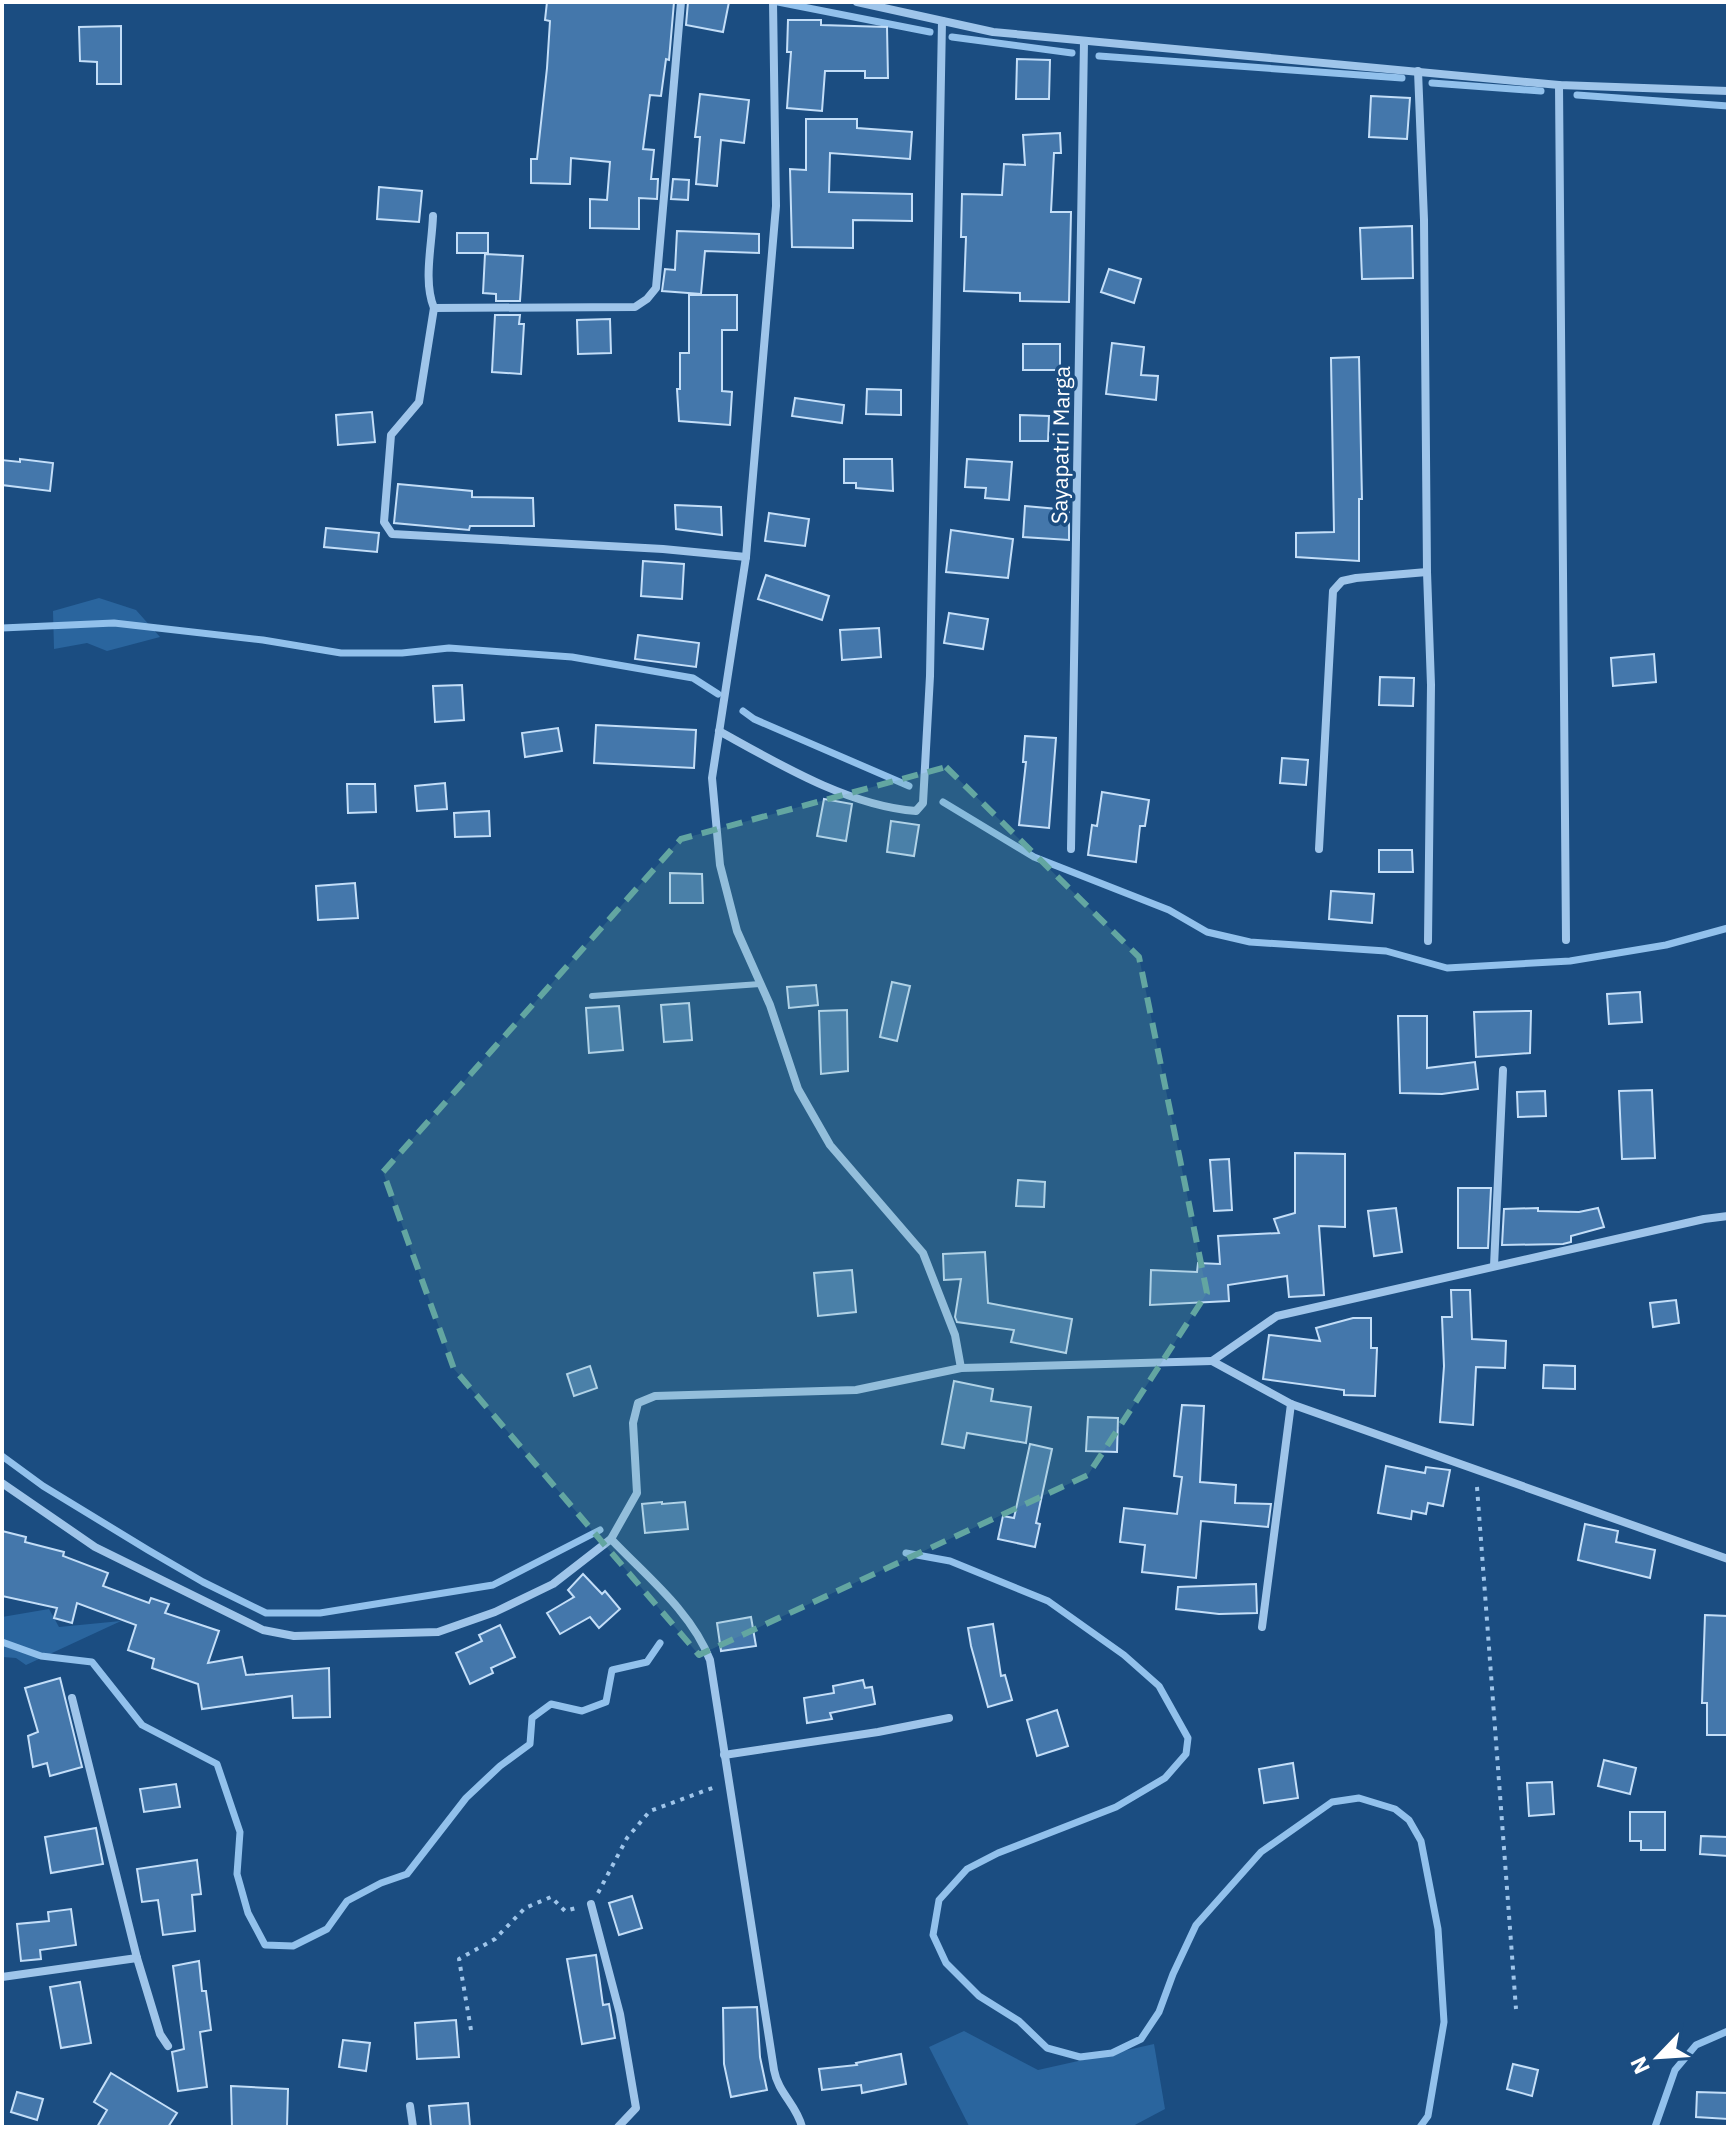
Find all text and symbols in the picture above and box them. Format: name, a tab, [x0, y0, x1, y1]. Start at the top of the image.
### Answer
street label: Sayapatri Marga	[1044, 365, 1076, 524]
north arrow	[1618, 2017, 1698, 2097]
text: N	[1623, 2052, 1656, 2079]

